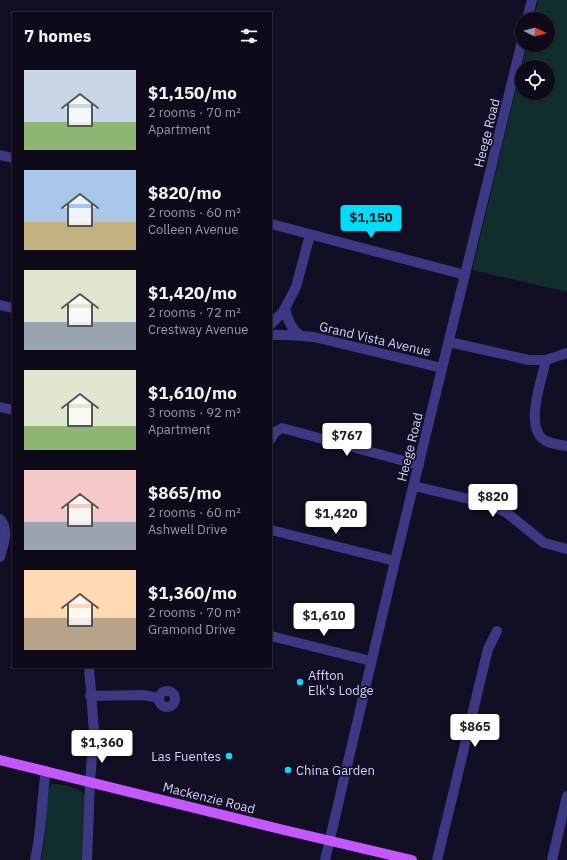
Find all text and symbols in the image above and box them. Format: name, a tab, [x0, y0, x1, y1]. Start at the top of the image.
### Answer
north arrow	[515, 12, 555, 52]
map controls	[515, 12, 555, 100]
text: 7 homes	[24, 25, 91, 47]
icon: filters	[238, 25, 260, 47]
button: locate	[515, 60, 555, 100]
text: $1,150/mo	[148, 82, 237, 104]
icon: home	[56, 86, 104, 134]
street label: Heege Road	[470, 97, 504, 169]
text: 2 rooms · 70 m²	[148, 104, 241, 121]
text: Apartment	[148, 121, 211, 138]
text: $820/mo	[148, 182, 221, 204]
icon: home	[56, 186, 104, 234]
text: 2 rooms · 60 m²	[148, 204, 241, 221]
pin: $1,150	[338, 205, 404, 239]
text: $1,150	[349, 209, 393, 226]
text: Colleen Avenue	[148, 221, 239, 238]
text: $1,420/mo	[148, 282, 237, 304]
icon: home	[56, 286, 104, 334]
text: 2 rooms · 72 m²	[148, 304, 241, 321]
street label: Grand Vista Avenue	[318, 318, 432, 360]
text: Crestway Avenue	[148, 321, 248, 338]
text: $1,610/mo	[148, 382, 237, 404]
icon: home	[56, 386, 104, 434]
text: 3 rooms · 92 m²	[148, 404, 241, 421]
street label: Heege Road	[393, 411, 427, 483]
text: Apartment	[148, 421, 211, 438]
pin: $767	[323, 423, 371, 457]
text: $767	[331, 427, 363, 444]
text: $865/mo	[148, 482, 221, 504]
pin: $820	[469, 484, 517, 518]
icon: home	[56, 486, 104, 534]
text: $820	[477, 488, 509, 505]
pin: $1,420	[303, 501, 369, 535]
text: 2 rooms · 60 m²	[148, 504, 241, 521]
text: $1,420	[314, 505, 358, 522]
text: Ashwell Drive	[148, 521, 227, 538]
text: $1,360/mo	[148, 582, 237, 604]
icon: home	[56, 586, 104, 634]
pin: $1,610	[291, 603, 357, 637]
text: 2 rooms · 70 m²	[148, 604, 241, 621]
text: $1,610	[302, 607, 346, 624]
text: Gramond Drive	[148, 621, 236, 638]
place label: Affton Elk's Lodge	[308, 667, 374, 699]
marker: Affton Elk's Lodge	[295, 677, 305, 687]
pin: $865	[451, 714, 499, 748]
text: $865	[459, 718, 491, 735]
pin: $1,360	[69, 730, 135, 764]
text: $1,360	[80, 734, 124, 751]
place label: Las Fuentes	[151, 748, 221, 765]
marker: Las Fuentes	[224, 751, 234, 761]
place label: China Garden	[296, 762, 375, 779]
marker: China Garden	[283, 765, 293, 775]
street label: Mackenzie Road	[161, 778, 257, 818]

